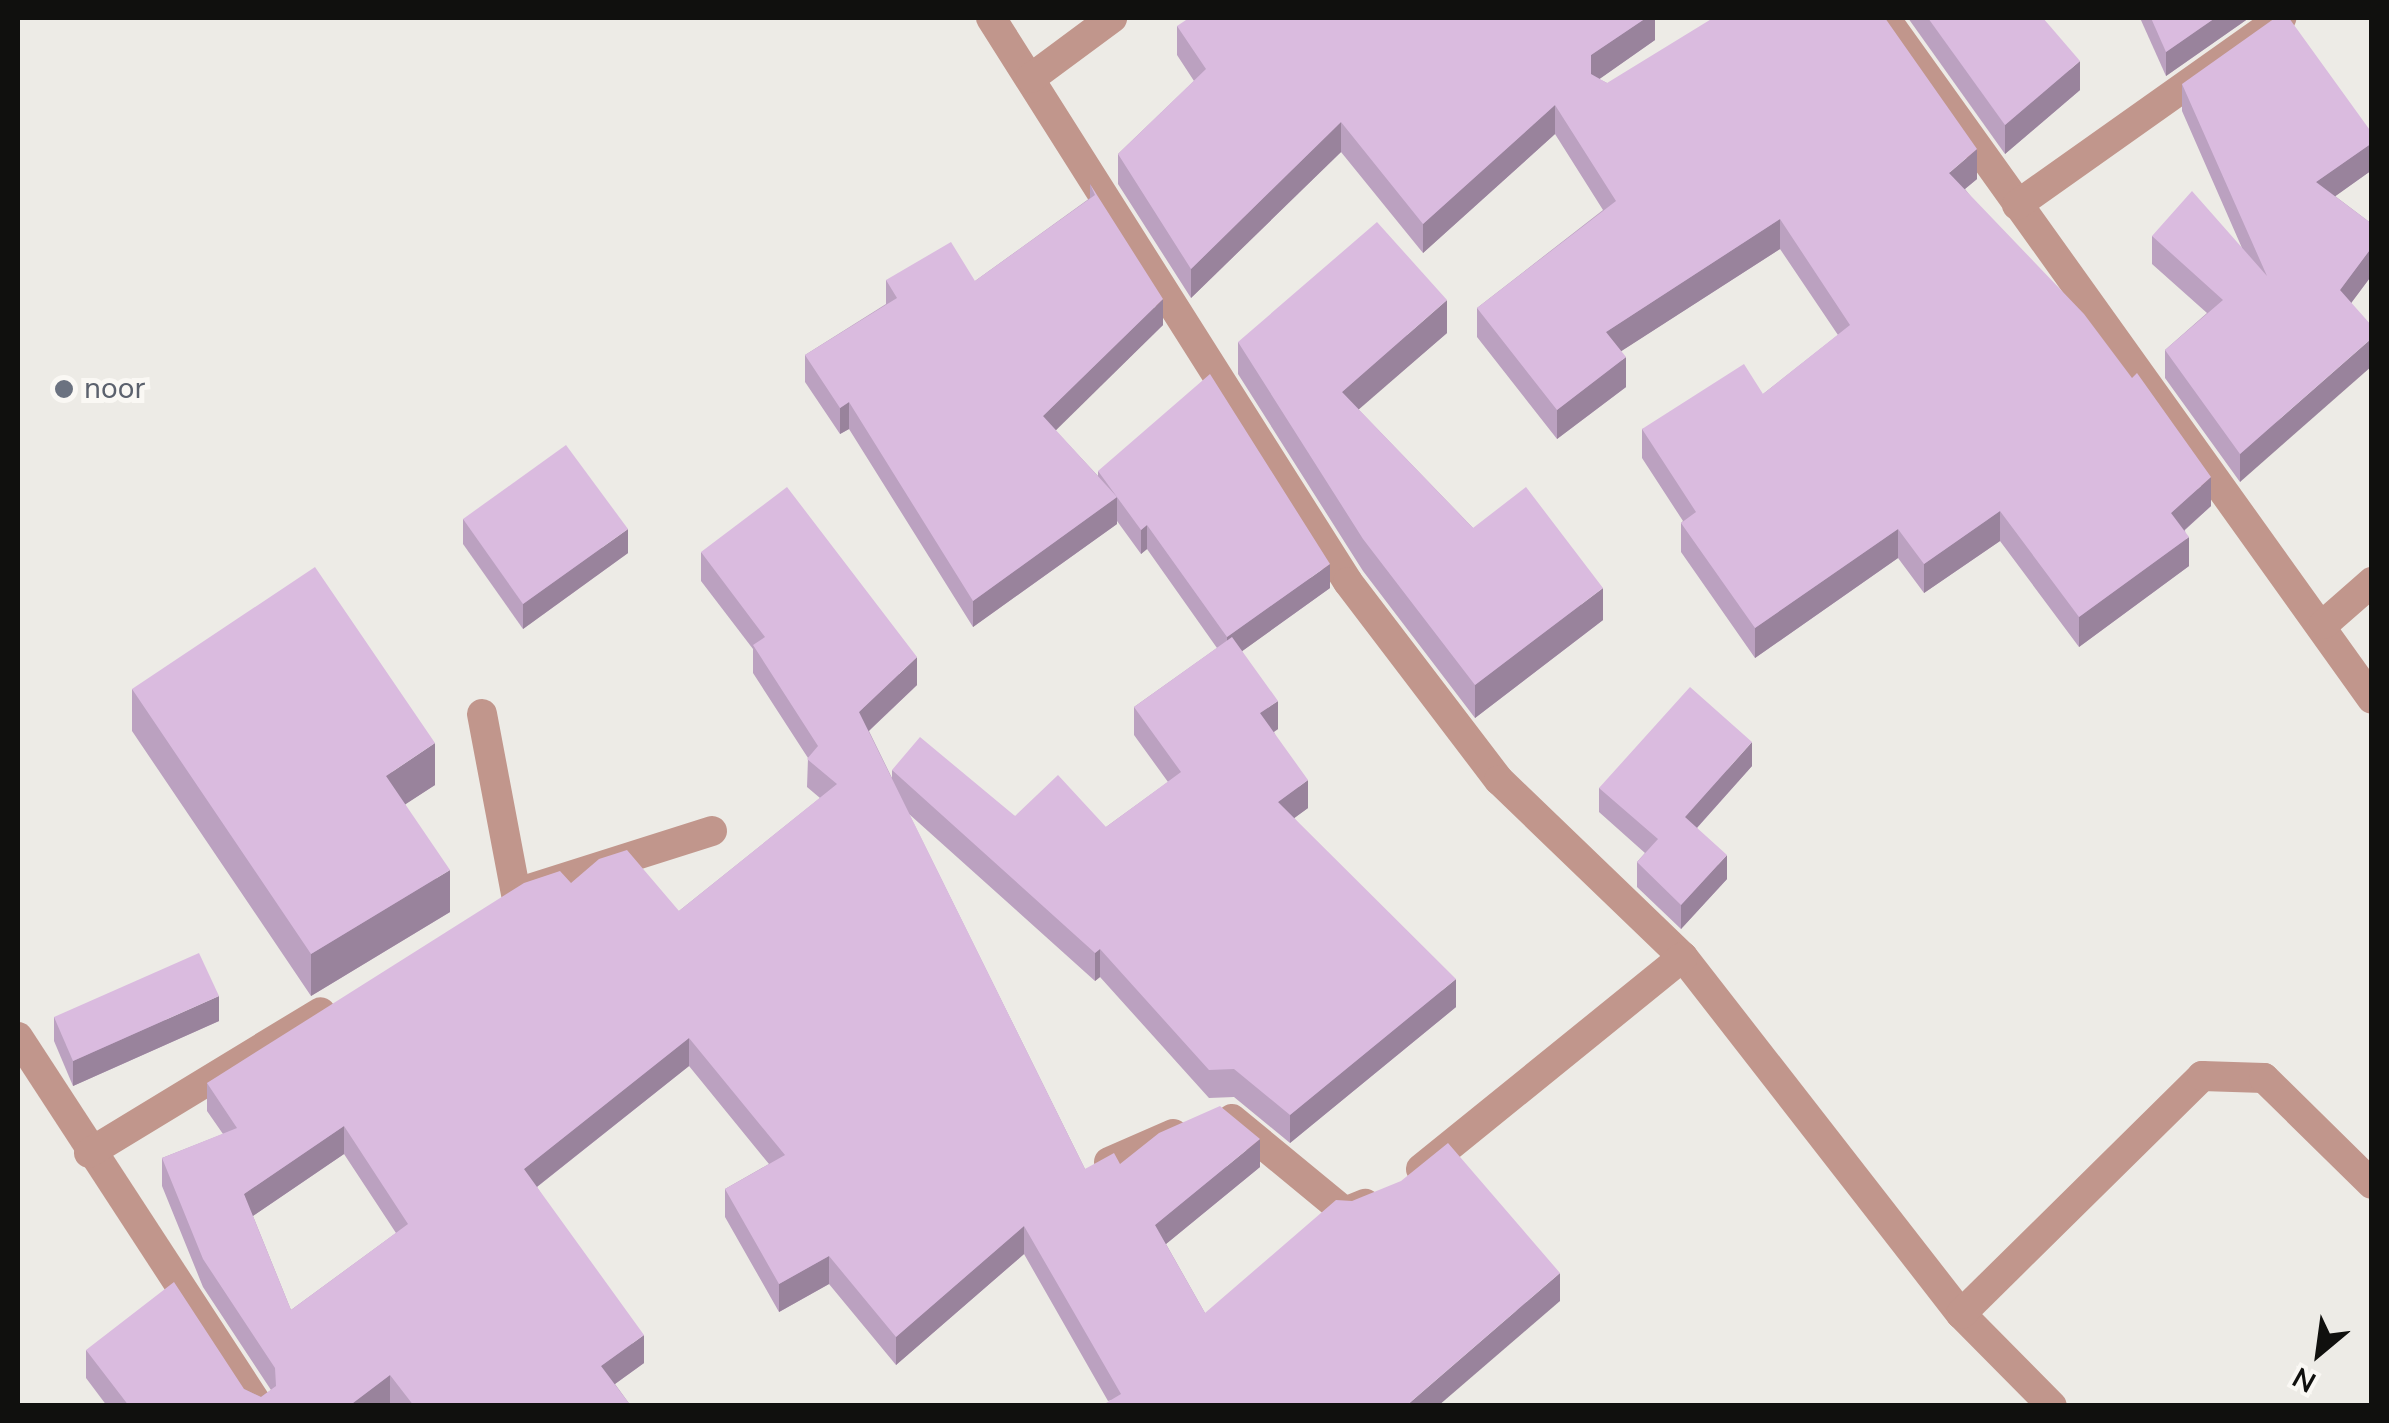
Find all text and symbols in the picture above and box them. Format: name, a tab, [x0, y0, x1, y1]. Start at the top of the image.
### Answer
place label: noor	[84, 371, 145, 407]
marker: noor	[53, 378, 75, 400]
north arrow	[2269, 1303, 2369, 1403]
text: N	[2286, 1358, 2323, 1401]

